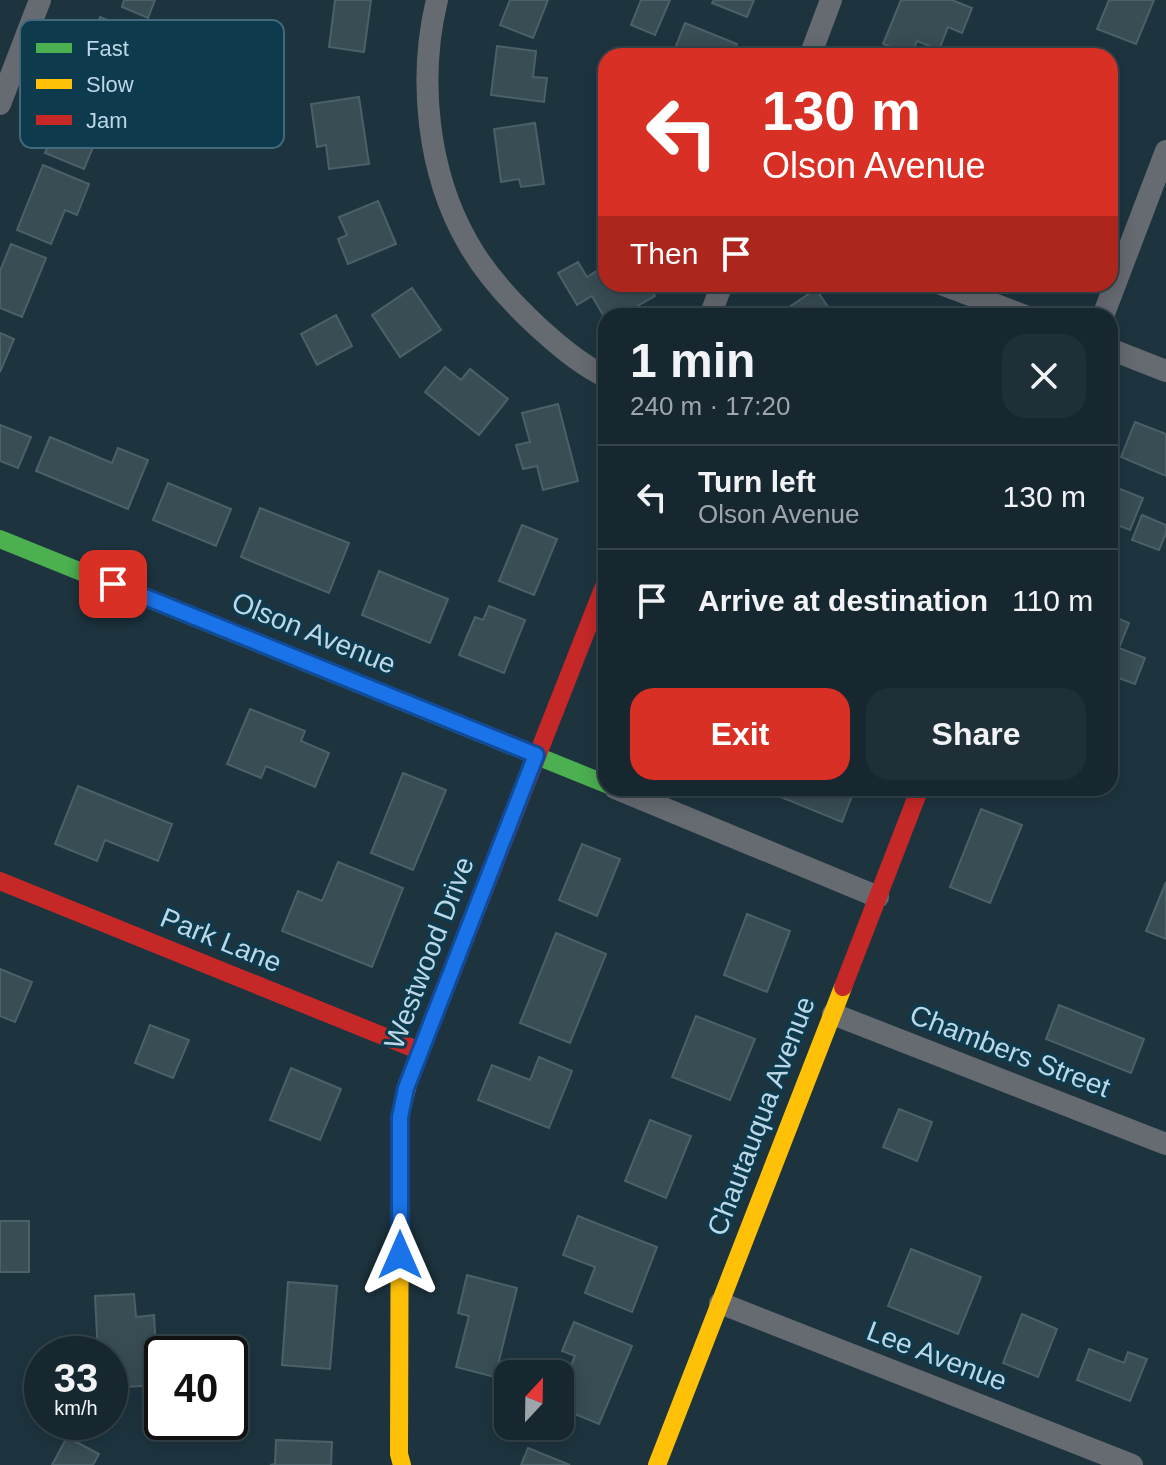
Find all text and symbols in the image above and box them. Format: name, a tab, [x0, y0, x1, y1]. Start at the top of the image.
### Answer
legend	[20, 20, 284, 148]
text: Fast	[86, 36, 129, 61]
text: Slow	[86, 72, 134, 97]
text: 130 m	[762, 79, 921, 142]
icon: left	[630, 80, 734, 184]
text: Jam	[86, 108, 128, 133]
text: Olson Avenue	[762, 145, 986, 186]
icon: arrive	[714, 232, 758, 276]
text: Then	[630, 237, 698, 270]
text: 1 min	[630, 334, 755, 387]
button: close	[1002, 334, 1086, 418]
text: 240 m · 17:20	[630, 391, 790, 421]
text: Turn left	[698, 465, 816, 498]
icon: left	[630, 475, 674, 519]
text: 130 m	[1003, 480, 1086, 513]
text: Olson Avenue	[698, 499, 859, 529]
pin	[79, 550, 147, 618]
icon: arrive	[91, 562, 135, 606]
icon: arrive	[630, 579, 674, 623]
text: Arrive at destination	[698, 584, 988, 617]
text: 110 m	[1012, 584, 1093, 617]
street label: Olson Avenue	[228, 586, 400, 680]
button: Exit	[630, 688, 850, 780]
button: Share	[866, 688, 1086, 780]
street label: Westwood Drive	[378, 853, 480, 1053]
street label: Park Lane	[156, 902, 286, 978]
street label: Chautauqua Avenue	[701, 992, 821, 1240]
street label: Chambers Street	[906, 999, 1115, 1103]
position arrow	[358, 1213, 442, 1297]
street label: Lee Avenue	[863, 1315, 1011, 1397]
speed limit sign: 40	[144, 1336, 248, 1440]
text: 33	[54, 1356, 98, 1400]
north arrow	[494, 1360, 574, 1440]
map controls	[494, 1360, 574, 1440]
text: km/h	[54, 1397, 98, 1419]

